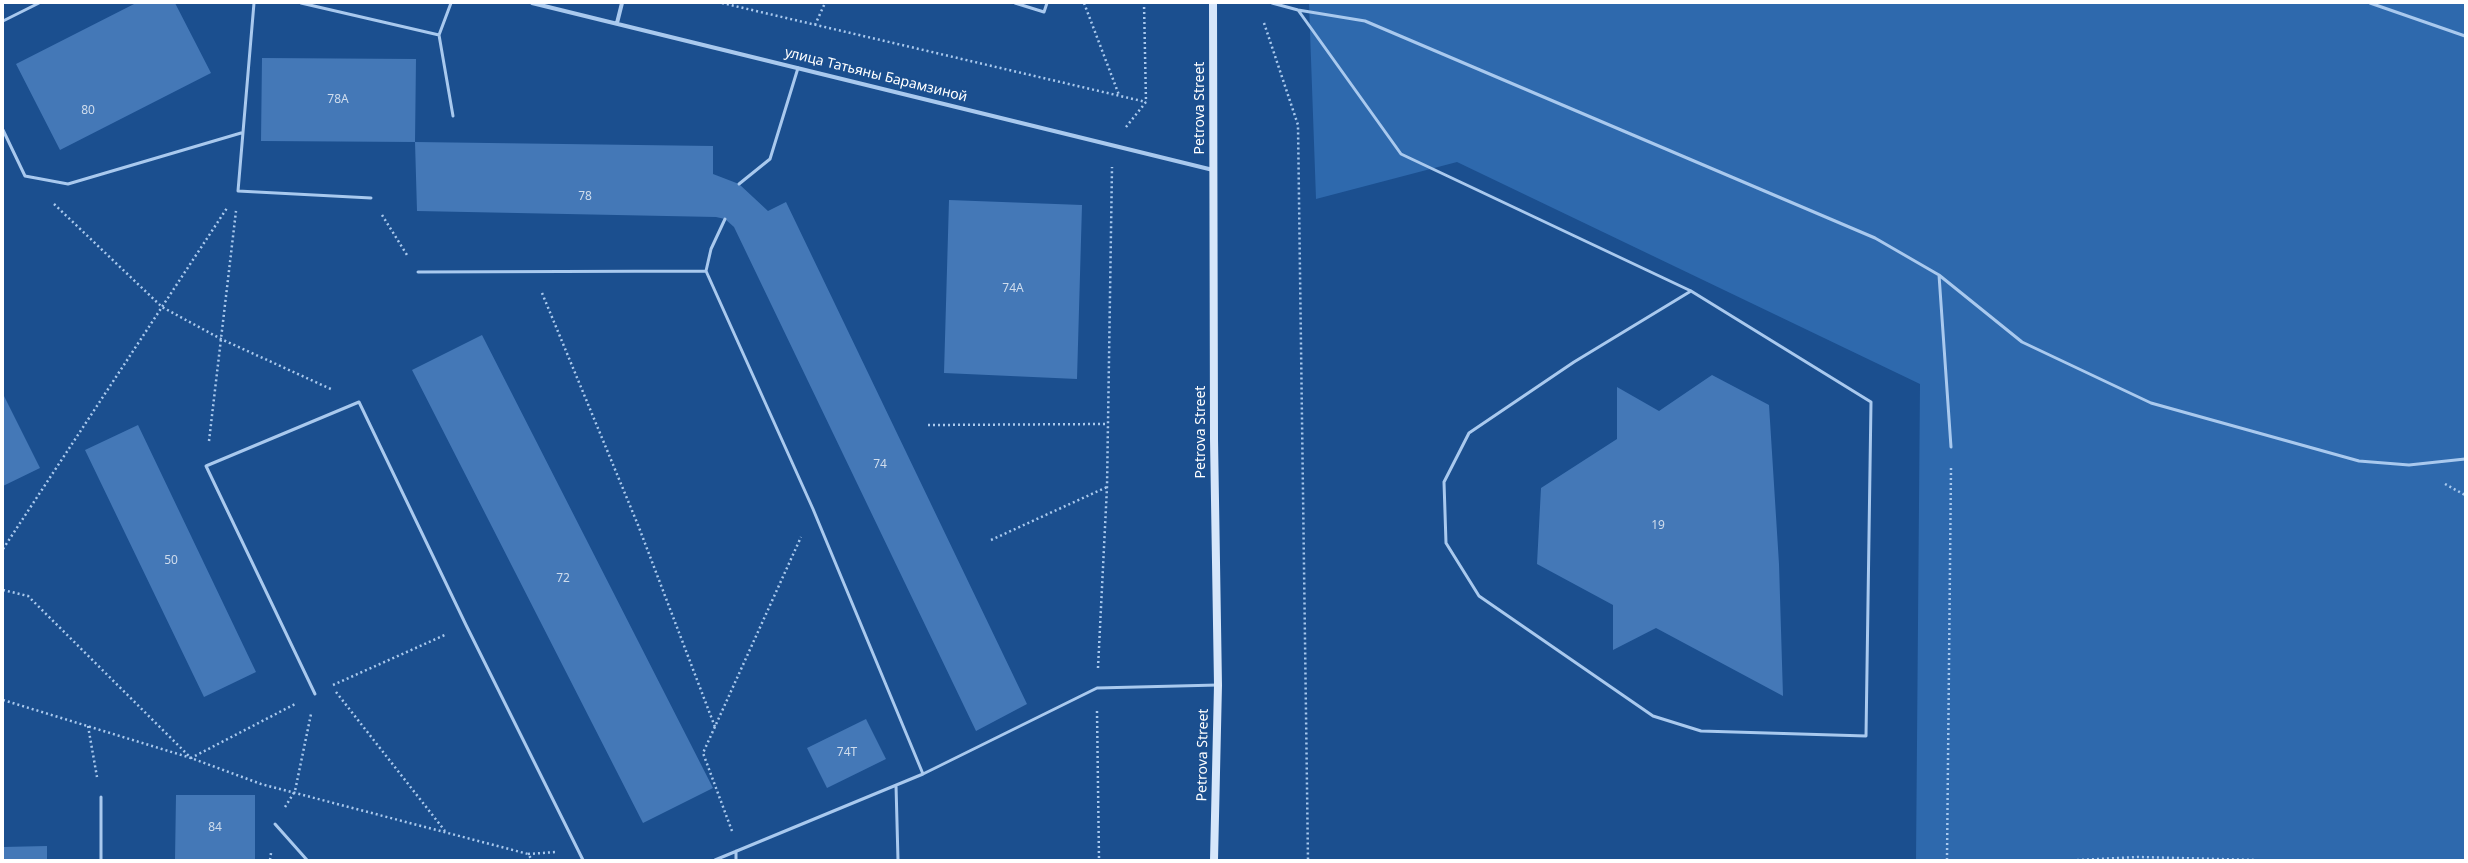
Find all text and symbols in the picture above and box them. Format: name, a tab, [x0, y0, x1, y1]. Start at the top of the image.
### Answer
street label: улица Татьяны Барамзиной	[783, 44, 969, 106]
street label: Petrova Street	[1192, 62, 1208, 154]
house number: 78А	[327, 93, 349, 107]
house number: 80	[81, 104, 95, 118]
house number: 78	[578, 190, 592, 204]
house number: 74А	[1002, 282, 1024, 296]
street label: Petrova Street	[1193, 386, 1209, 478]
house number: 74	[873, 458, 887, 472]
house number: 19	[1651, 519, 1665, 533]
house number: 50	[164, 554, 178, 568]
house number: 72	[556, 572, 570, 586]
street label: Petrova Street	[1194, 708, 1212, 802]
house number: 74Т	[837, 746, 857, 760]
house number: 84	[208, 821, 222, 835]

